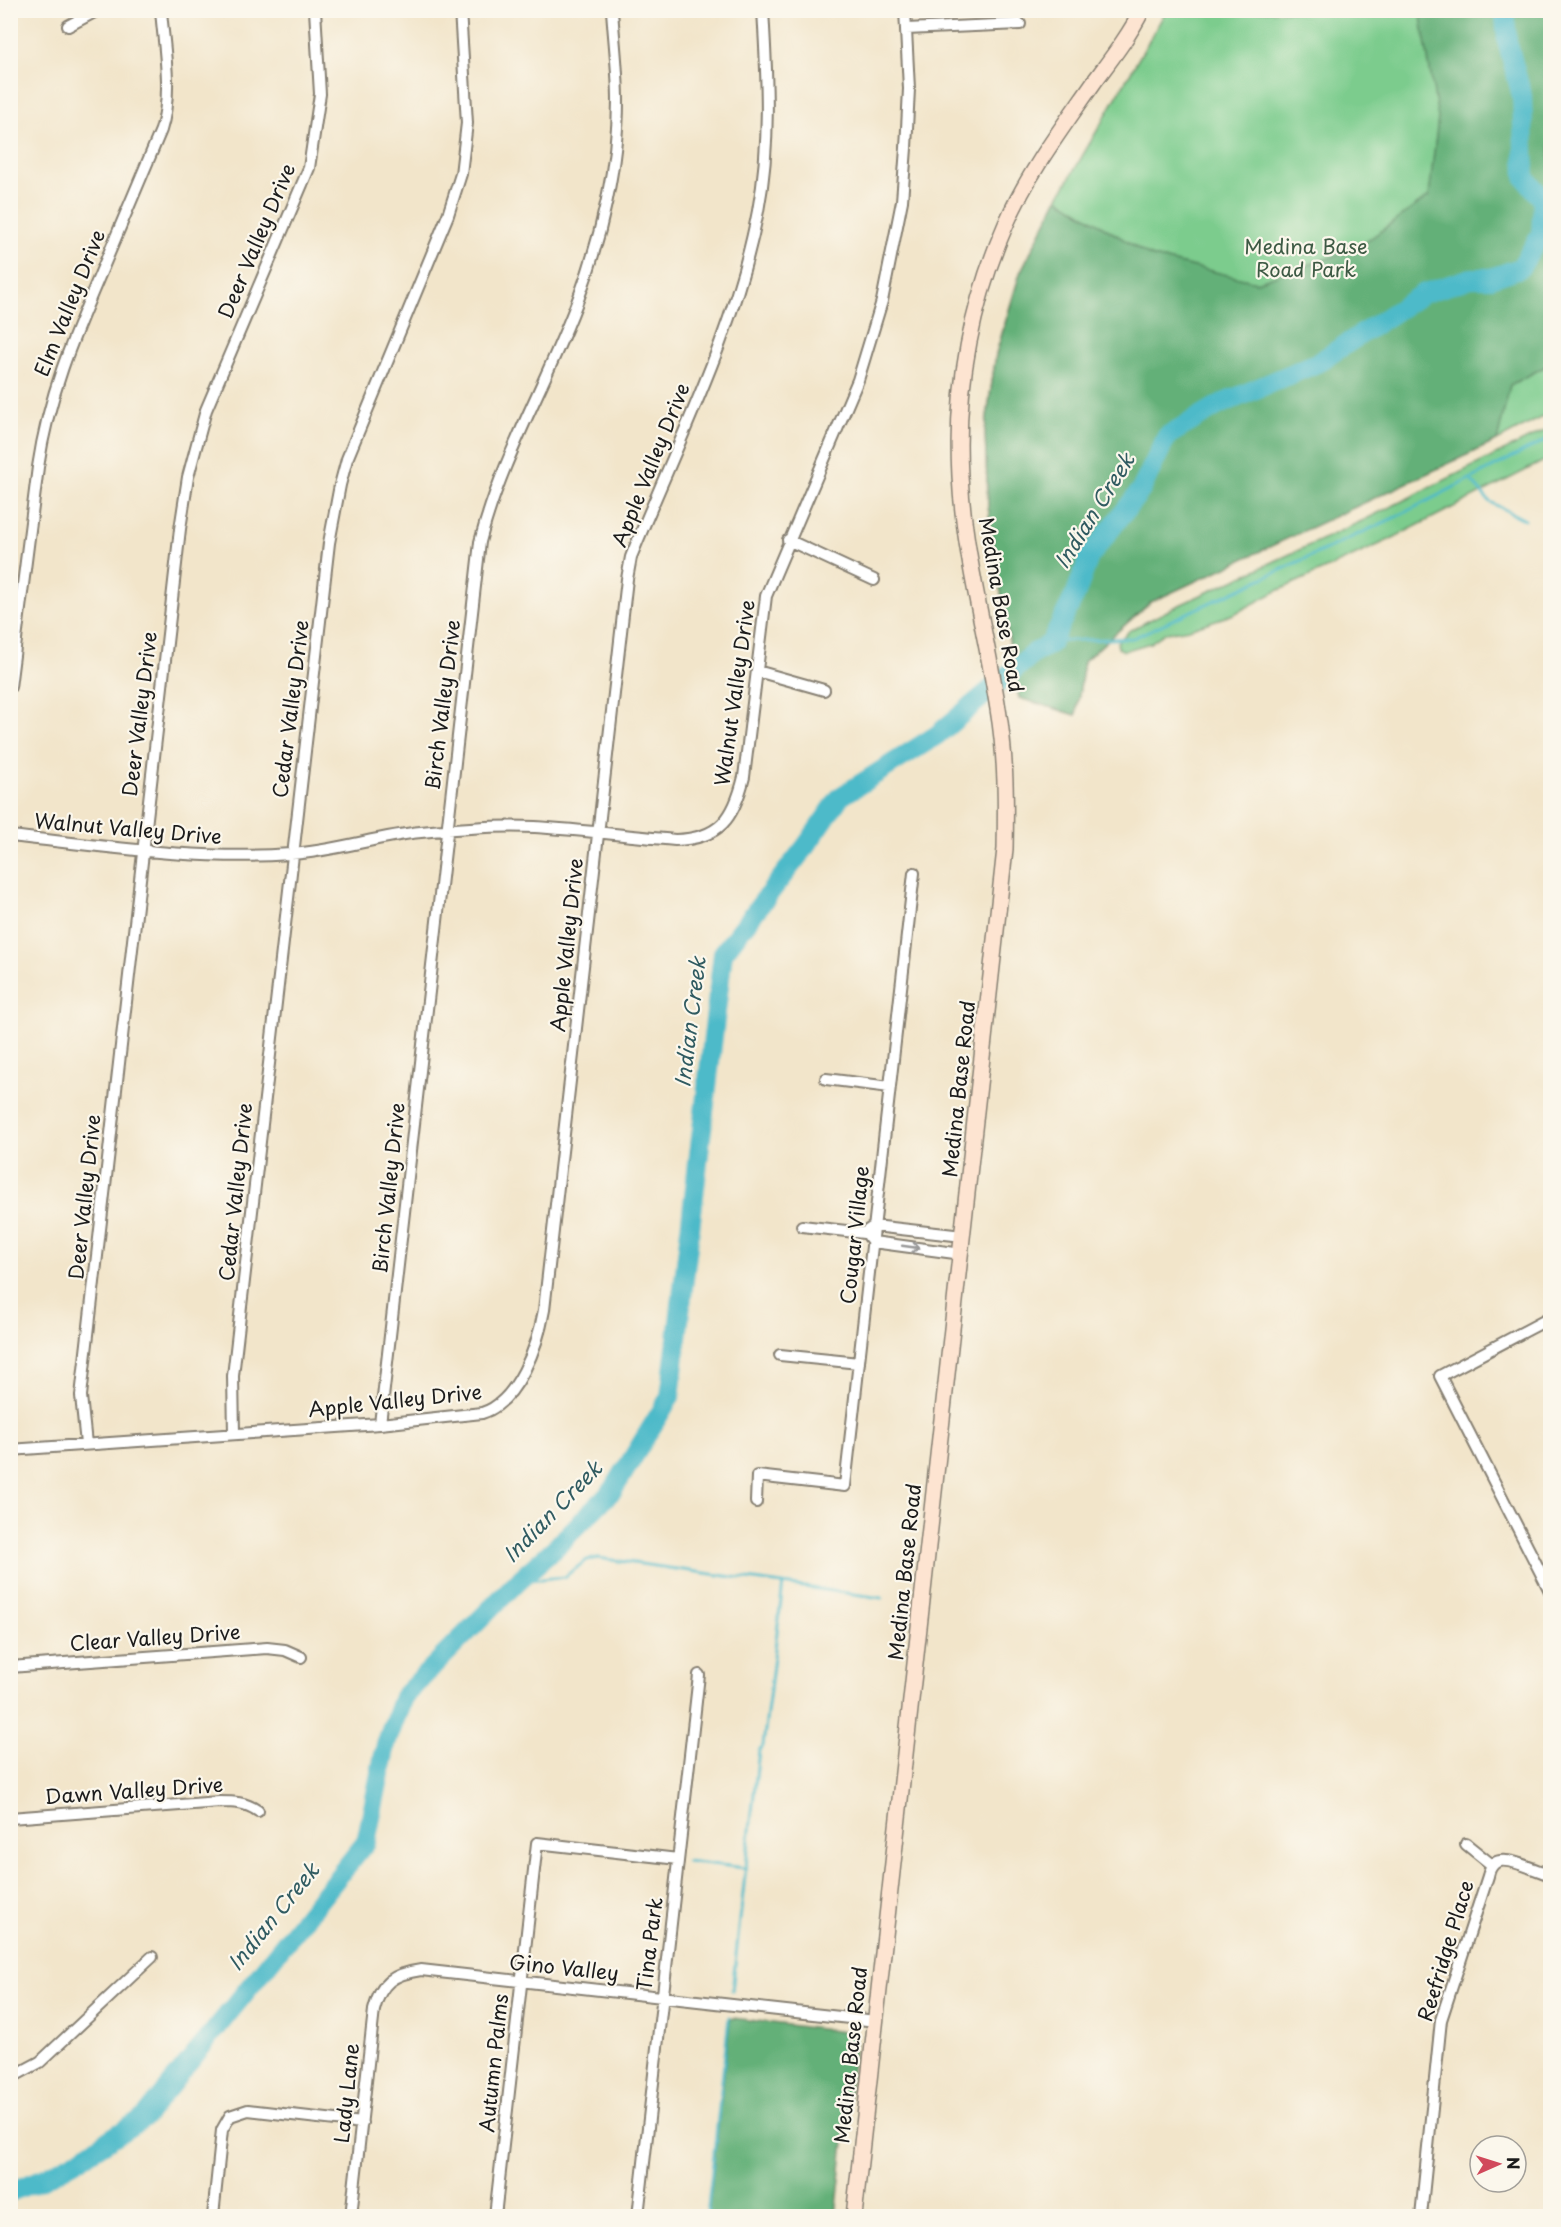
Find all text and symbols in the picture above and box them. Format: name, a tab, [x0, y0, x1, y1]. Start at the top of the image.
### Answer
street label: Deer Valley Drive	[210, 158, 302, 323]
street label: Elm Valley Drive	[26, 225, 112, 381]
park label: Medina Base Road Park	[1244, 231, 1368, 284]
street label: Apple Valley Drive	[603, 378, 697, 551]
water label: Indian Creek	[1045, 445, 1142, 574]
street label: Medina Base Road	[972, 515, 1032, 695]
street label: Walnut Valley Drive	[706, 598, 762, 788]
street label: Cedar Valley Drive	[264, 618, 316, 800]
street label: Birch Valley Drive	[417, 618, 467, 792]
street label: Deer Valley Drive	[114, 630, 164, 798]
street label: Walnut Valley Drive	[33, 805, 223, 851]
street label: Apple Valley Drive	[542, 856, 590, 1033]
water label: Indian Creek	[665, 954, 713, 1089]
street label: Medina Base Road	[934, 999, 982, 1179]
street label: Cedar Valley Drive	[211, 1101, 259, 1283]
street label: Birch Valley Drive	[364, 1101, 412, 1275]
street label: Deer Valley Drive	[60, 1113, 108, 1281]
street label: Cougar Village	[832, 1164, 876, 1305]
one-way arrow	[901, 1242, 920, 1253]
street label: Apple Valley Drive	[306, 1376, 483, 1424]
water label: Indian Creek	[495, 1452, 609, 1569]
street label: Medina Base Road	[880, 1482, 928, 1662]
street label: Clear Valley Drive	[69, 1616, 241, 1658]
street label: Dawn Valley Drive	[44, 1769, 224, 1811]
water label: Indian Creek	[219, 1854, 327, 1977]
street label: Reefridge Place	[1409, 1876, 1481, 2025]
street label: Tina Park	[628, 1895, 670, 1992]
street label: Gino Valley	[508, 1946, 620, 1988]
street label: Medina Base Road	[826, 1965, 874, 2145]
street label: Autumn Palms	[471, 1992, 515, 2134]
street label: Lady Lane	[326, 2041, 366, 2144]
north arrow	[1468, 2134, 1528, 2194]
text: N	[1502, 2156, 1526, 2170]

